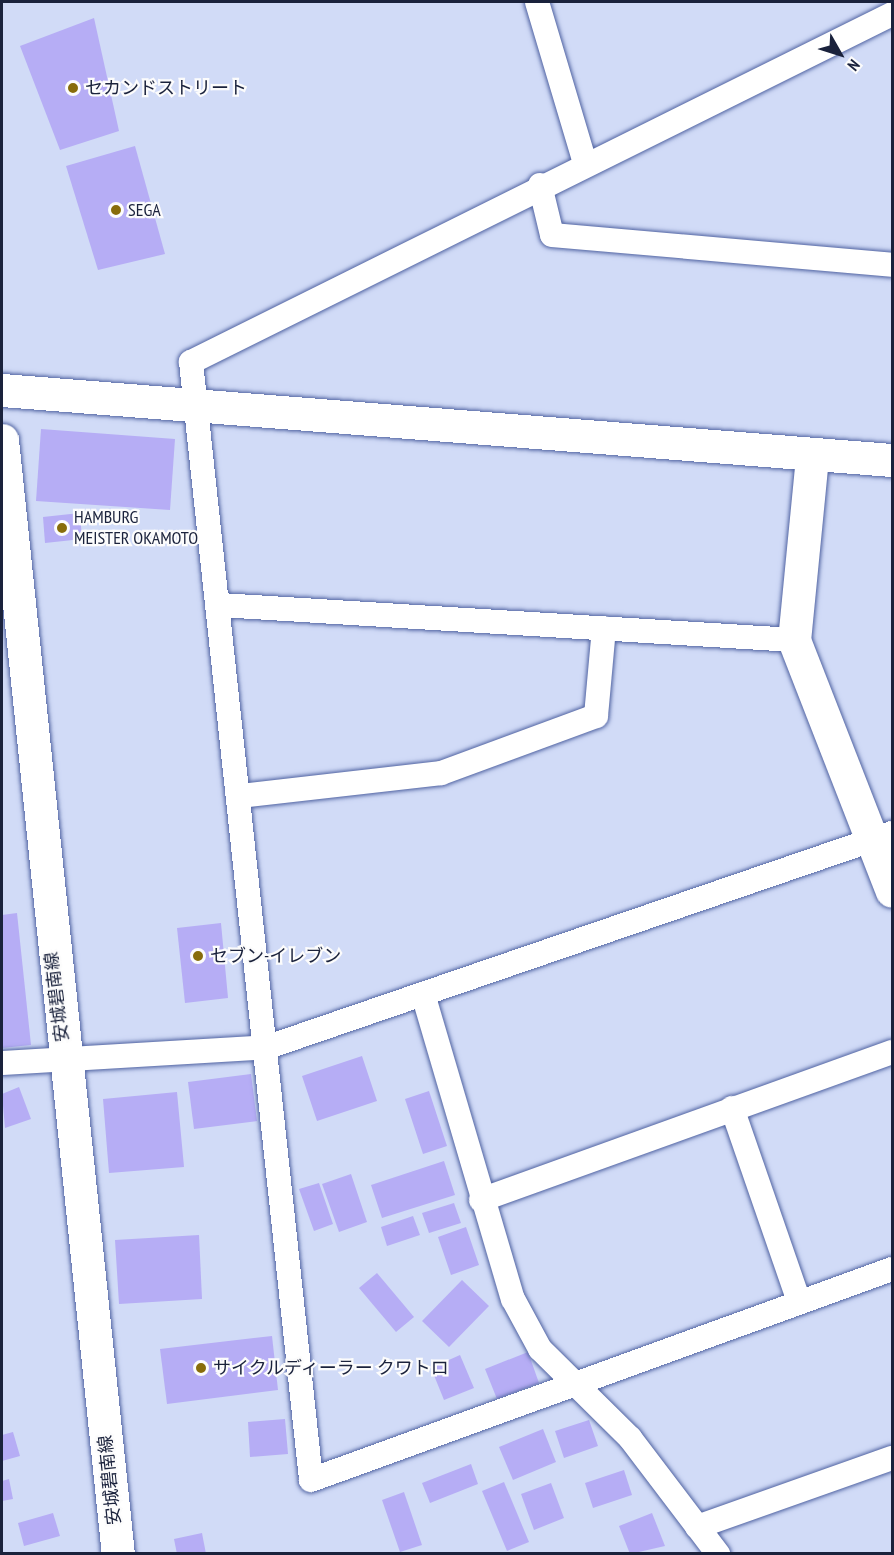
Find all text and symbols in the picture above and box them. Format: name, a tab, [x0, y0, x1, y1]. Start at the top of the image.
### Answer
north arrow	[810, 24, 870, 84]
text: N	[844, 56, 864, 75]
place label: セカンドストリート	[85, 77, 247, 99]
marker: セカンドストリート	[66, 81, 80, 95]
place label: SEGA	[128, 199, 161, 221]
marker: SEGA	[109, 203, 123, 217]
place label: HAMBURG MEISTER OKAMOTO	[74, 507, 198, 550]
marker: HAMBURG MEISTER OKAMOTO	[55, 521, 69, 535]
place label: セブン-イレブン	[210, 945, 341, 967]
marker: セブン-イレブン	[191, 949, 205, 963]
street label: 安城碧南線	[41, 951, 73, 1043]
place label: サイクルディーラー クワトロ	[213, 1357, 451, 1379]
marker: サイクルディーラー クワトロ	[194, 1361, 208, 1375]
street label: 安城碧南線	[95, 1434, 125, 1526]

